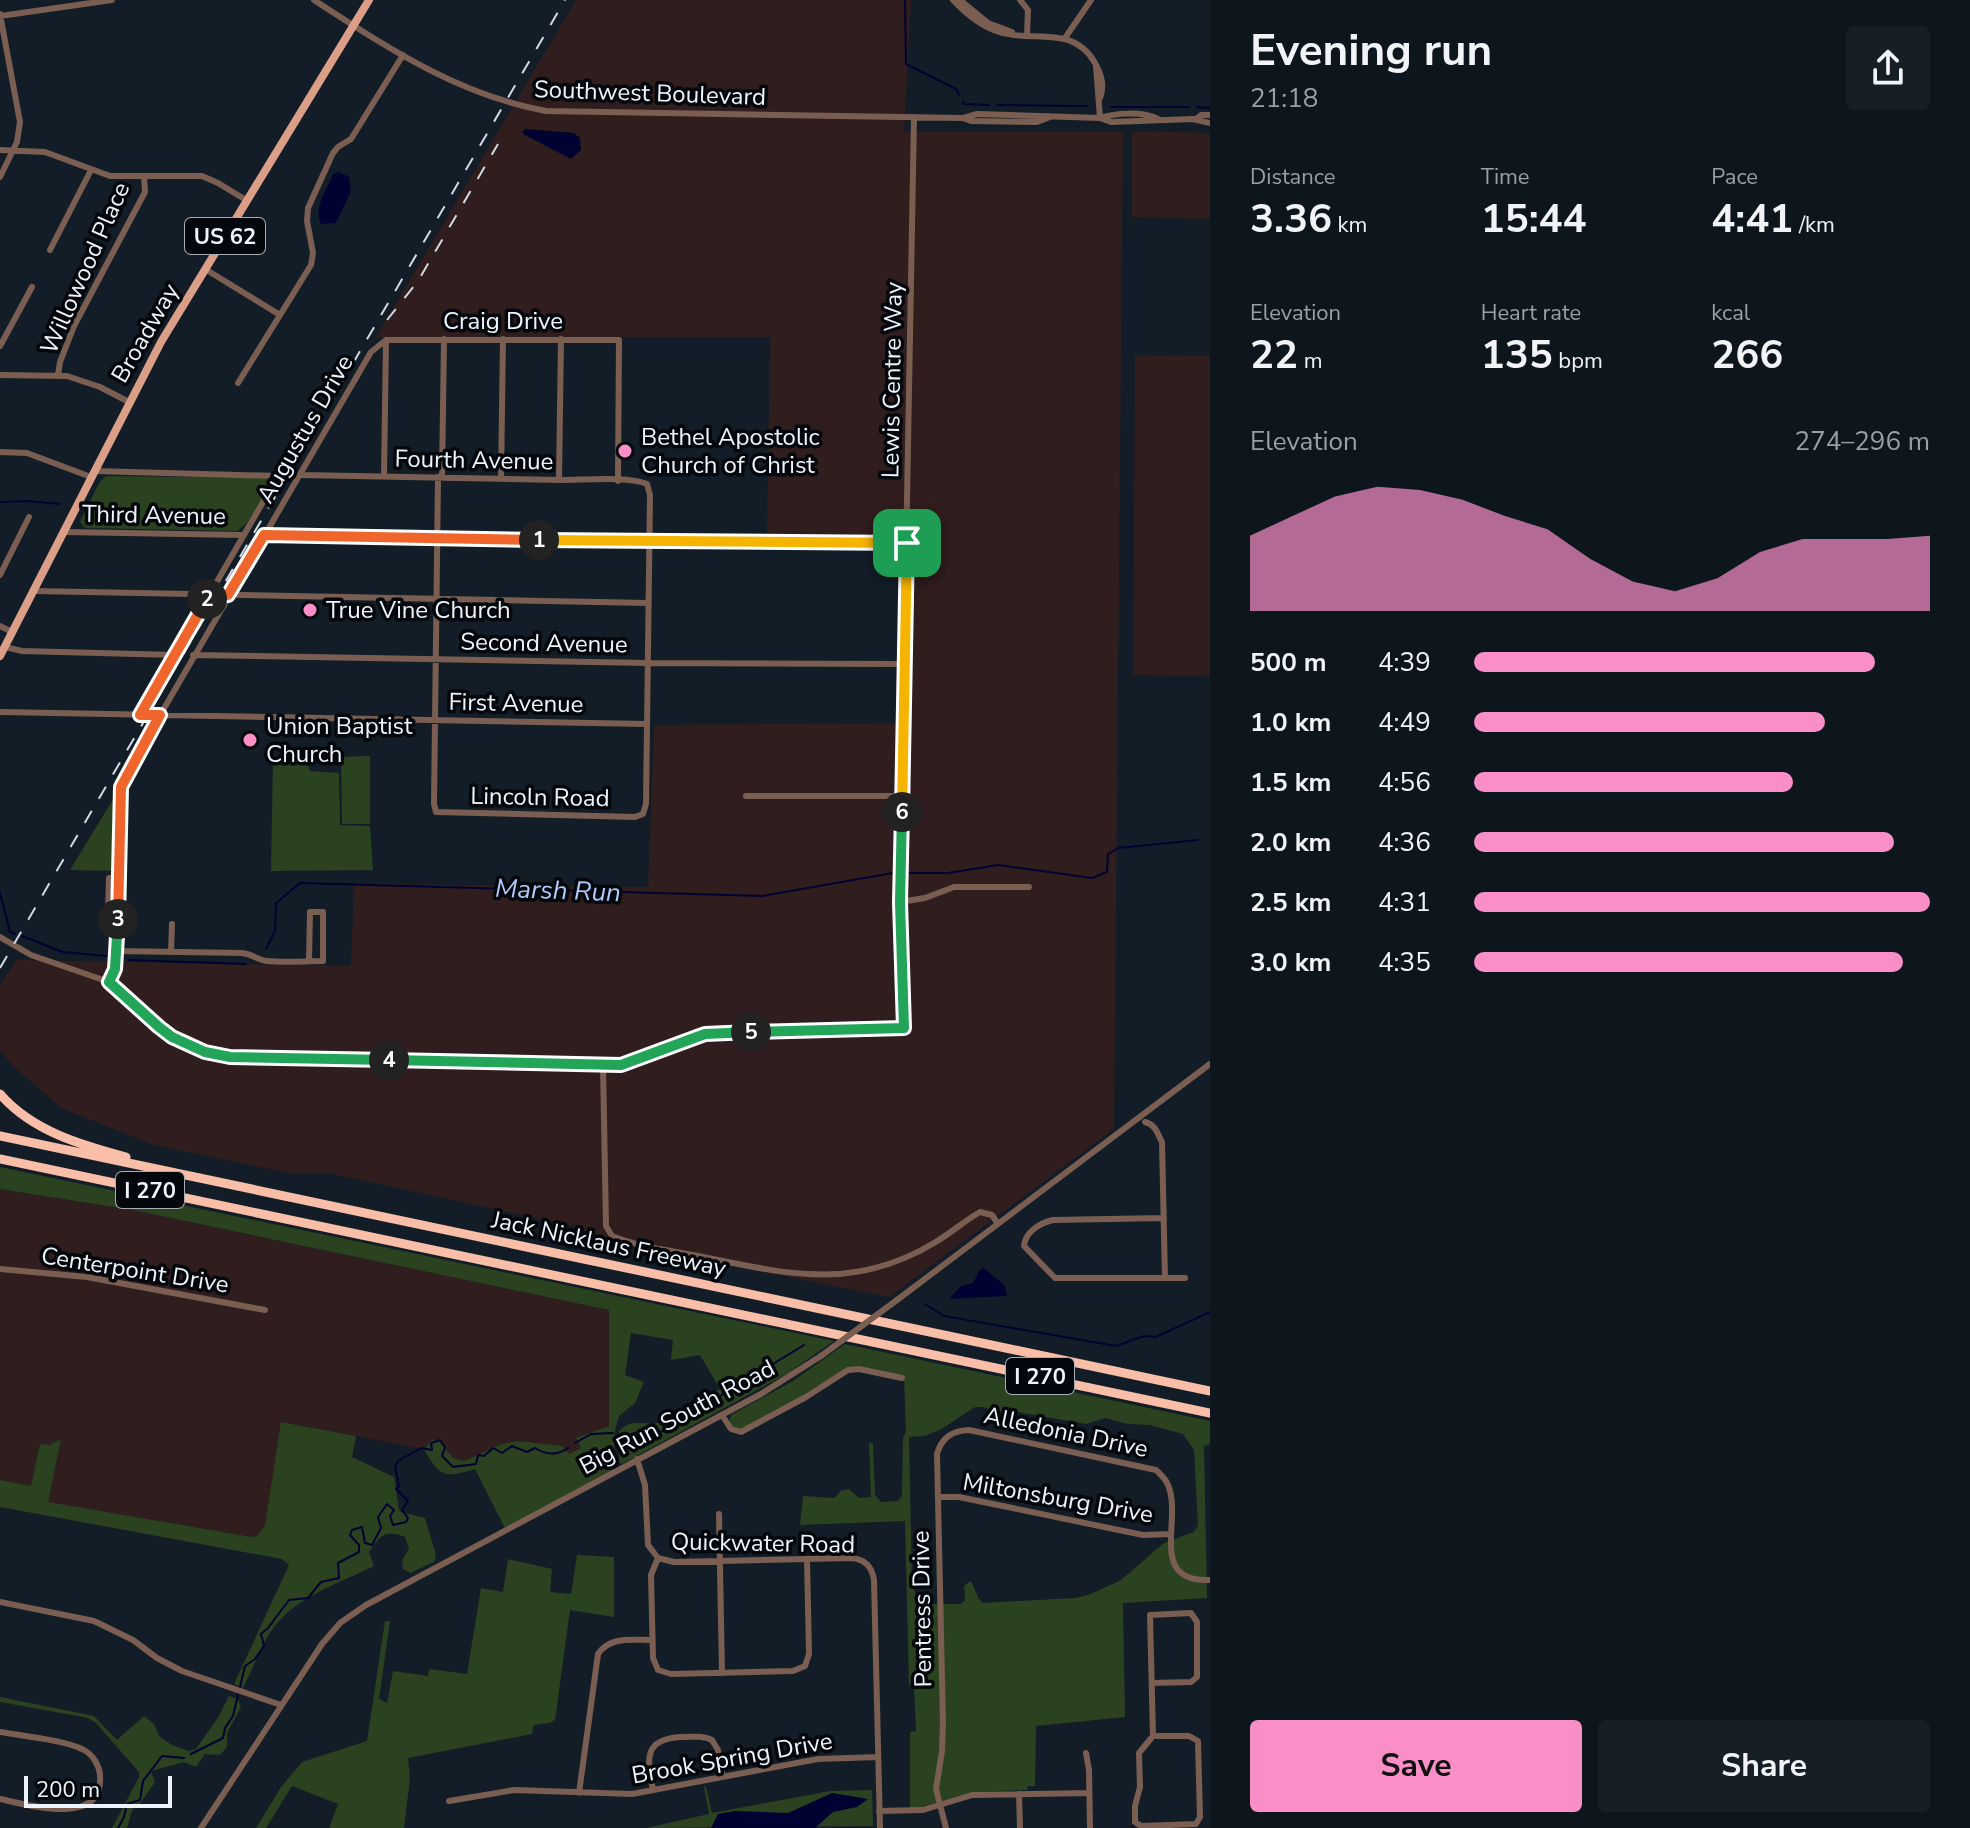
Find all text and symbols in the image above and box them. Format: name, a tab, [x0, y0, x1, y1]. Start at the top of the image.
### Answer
text: Evening run	[1250, 21, 1492, 81]
button: share	[1846, 26, 1930, 110]
street label: Southwest Boulevard	[533, 73, 767, 113]
text: 21:18	[1250, 81, 1318, 116]
text: Distance	[1250, 162, 1335, 192]
text: Time	[1481, 162, 1530, 192]
text: Pace	[1711, 162, 1758, 192]
street label: Willowood Place	[33, 177, 137, 359]
text: 3.36	[1250, 192, 1332, 246]
text: 15:44	[1481, 192, 1587, 246]
text: 4:41	[1711, 192, 1793, 246]
text: km	[1332, 210, 1367, 240]
text: /km	[1793, 210, 1835, 240]
road number: US 62	[185, 218, 265, 254]
street label: Broadway	[104, 277, 187, 388]
street label: Lewis Centre Way	[874, 281, 910, 478]
text: Elevation	[1250, 298, 1341, 328]
text: Heart rate	[1481, 298, 1581, 328]
text: kcal	[1711, 298, 1750, 328]
street label: Craig Drive	[443, 305, 563, 337]
text: 22	[1250, 328, 1298, 382]
text: 135	[1481, 328, 1553, 382]
text: 266	[1711, 328, 1783, 382]
text: m	[1298, 346, 1323, 376]
text: bpm	[1553, 346, 1603, 376]
street label: Augustus Drive	[250, 349, 360, 509]
place label: Bethel Apostolic Church of Christ	[641, 421, 820, 481]
text: Elevation	[1250, 424, 1358, 459]
text: 274–296 m	[1794, 424, 1930, 459]
marker: Bethel Apostolic Church of Christ	[616, 442, 634, 460]
street label: Fourth Avenue	[394, 443, 554, 477]
street label: Third Avenue	[82, 498, 226, 532]
pin	[873, 509, 941, 577]
pin: 1	[519, 520, 559, 560]
icon: arrive	[885, 521, 929, 565]
text: 1	[532, 525, 546, 555]
pin: 2	[187, 579, 227, 619]
text: 2	[200, 584, 214, 614]
place label: True Vine Church	[326, 594, 511, 626]
marker: True Vine Church	[301, 601, 319, 619]
street label: Second Avenue	[460, 626, 628, 660]
text: 500 m	[1250, 645, 1327, 680]
text: 4:39	[1378, 645, 1431, 680]
street label: First Avenue	[448, 686, 584, 720]
text: 1.0 km	[1250, 705, 1331, 740]
text: 4:49	[1378, 705, 1431, 740]
place label: Union Baptist Church	[266, 710, 413, 770]
marker: Union Baptist Church	[241, 731, 259, 749]
text: 1.5 km	[1250, 765, 1331, 800]
text: 4:56	[1378, 765, 1431, 800]
street label: Lincoln Road	[470, 780, 610, 814]
pin: 6	[882, 792, 922, 832]
text: 6	[895, 797, 909, 827]
text: 2.0 km	[1250, 825, 1331, 860]
text: 4:36	[1378, 825, 1431, 860]
water label: Marsh Run	[494, 871, 622, 910]
text: 2.5 km	[1250, 885, 1331, 920]
text: 4:31	[1378, 885, 1431, 920]
pin: 3	[98, 899, 138, 939]
text: 3	[111, 904, 125, 934]
text: 3.0 km	[1250, 945, 1331, 980]
text: 4:35	[1378, 945, 1431, 980]
pin: 5	[731, 1012, 771, 1052]
text: 5	[744, 1017, 758, 1047]
pin: 4	[369, 1040, 409, 1080]
text: 4	[382, 1045, 396, 1075]
road number: I 270	[116, 1172, 184, 1208]
street label: Jack Nicklaus Freeway	[488, 1203, 730, 1285]
street label: Centerpoint Drive	[39, 1239, 231, 1301]
street label: Big Run South Road	[574, 1352, 780, 1482]
road number: I 270	[1006, 1358, 1074, 1394]
street label: Alledonia Drive	[981, 1399, 1151, 1465]
street label: Miltonsburg Drive	[960, 1466, 1156, 1530]
street label: Quickwater Road	[671, 1525, 855, 1561]
street label: Pentress Drive	[905, 1530, 939, 1688]
button: Save	[1250, 1720, 1582, 1812]
button: Share	[1598, 1720, 1930, 1812]
street label: Brook Spring Drive	[629, 1725, 835, 1791]
scale bar	[24, 1772, 172, 1808]
text: 200 m	[36, 1775, 100, 1805]

